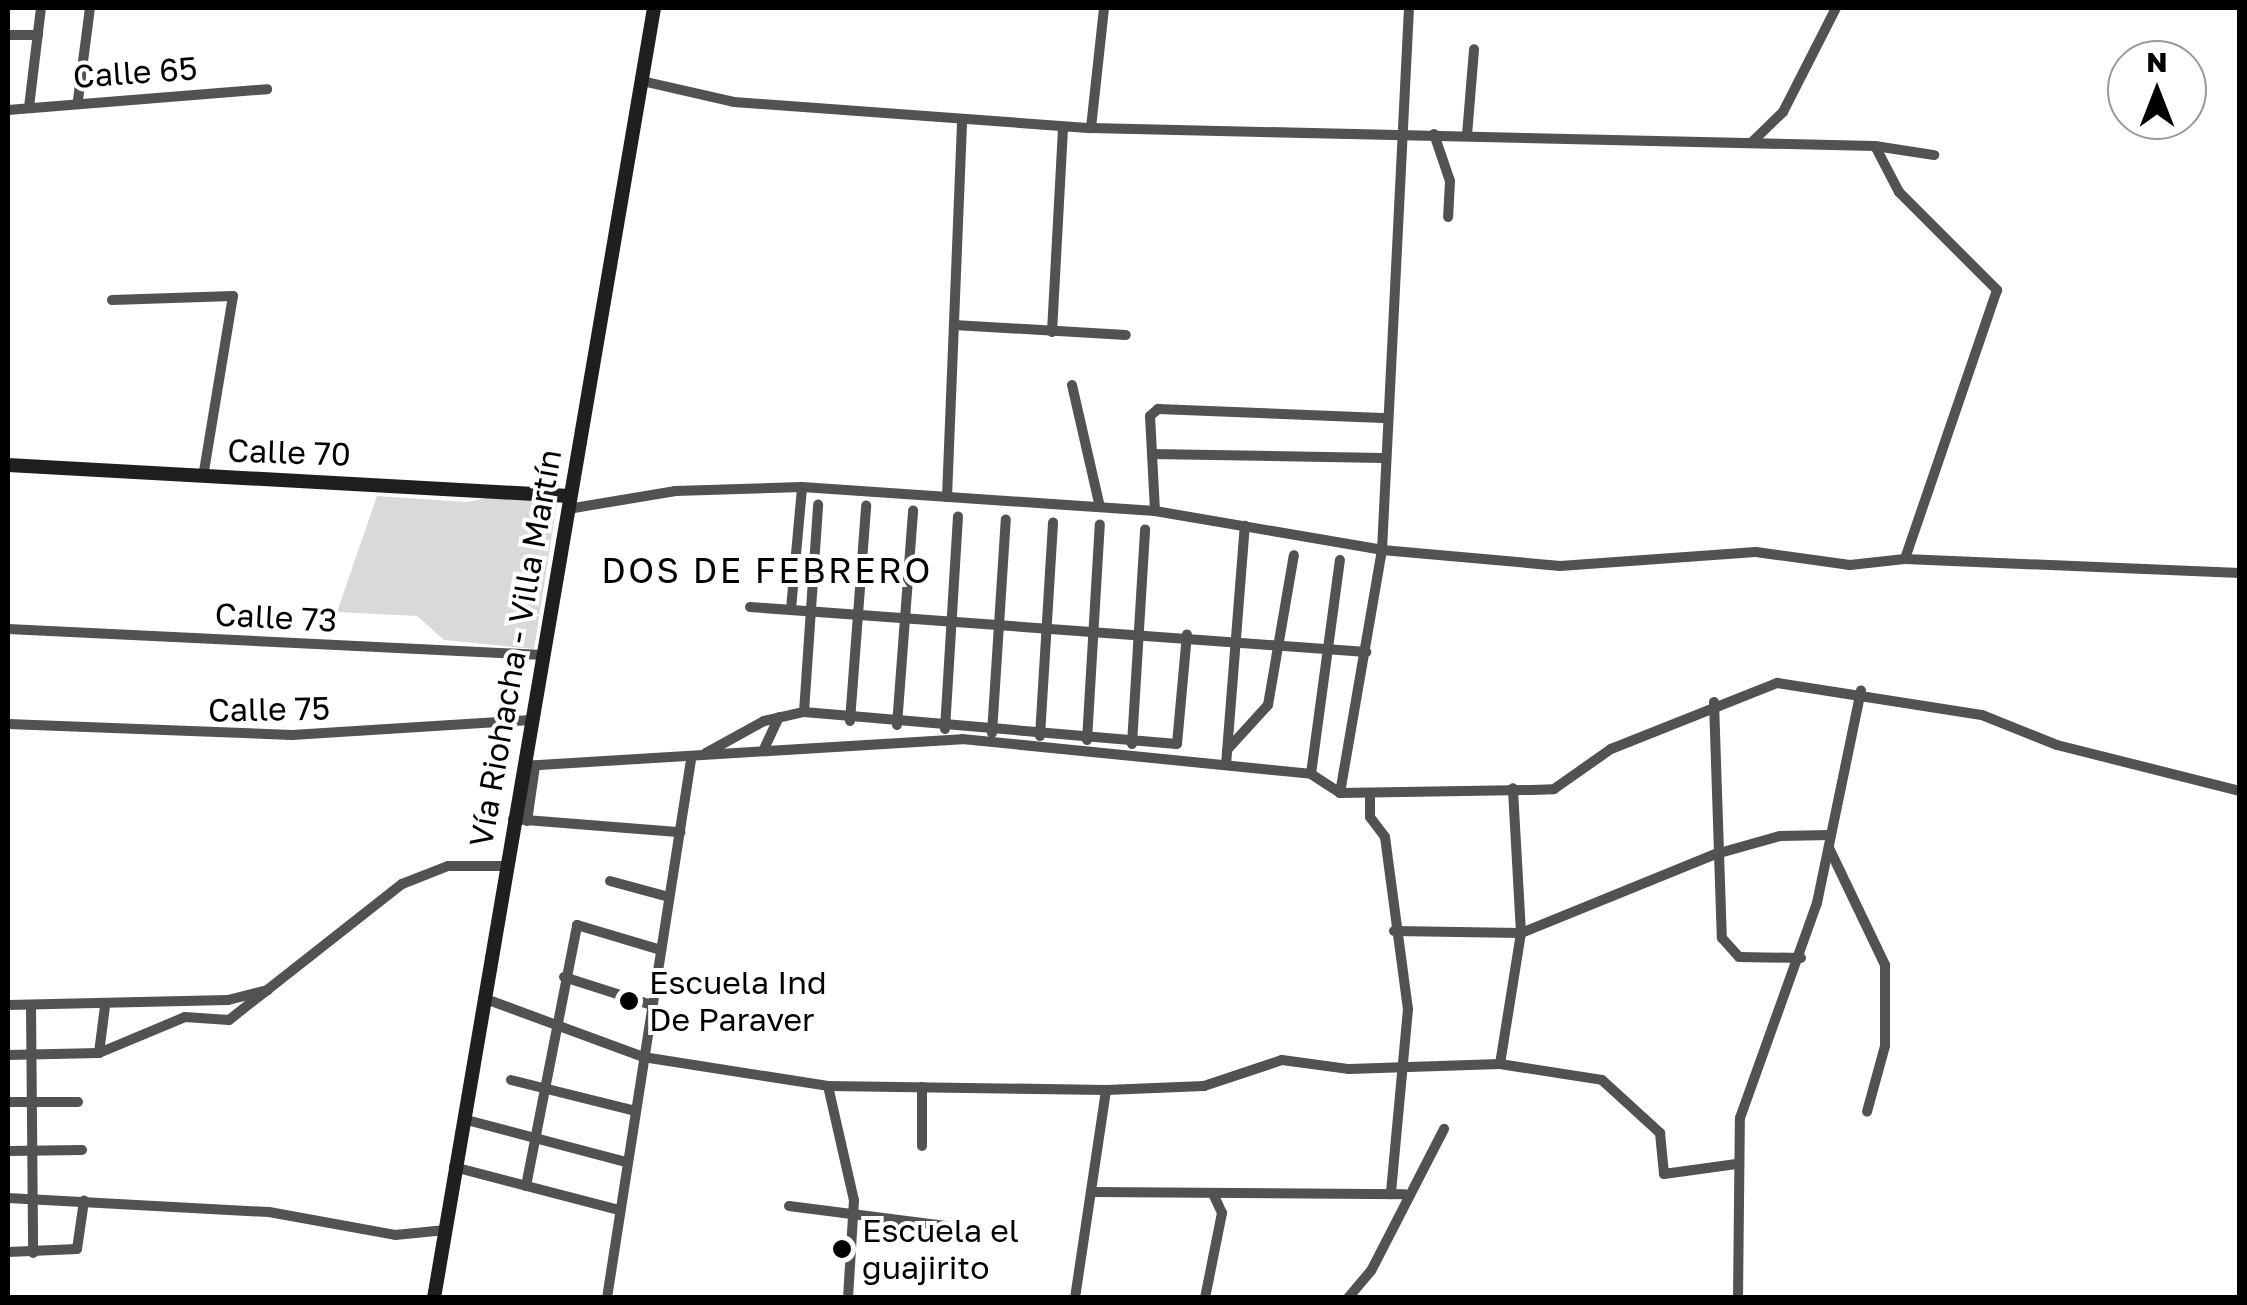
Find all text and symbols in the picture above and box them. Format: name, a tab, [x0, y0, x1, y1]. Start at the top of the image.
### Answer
north arrow	[2107, 40, 2207, 140]
text: N	[2146, 45, 2168, 78]
street label: Calle 65	[72, 49, 198, 95]
street label: Calle 70	[227, 431, 351, 473]
street label: Vía Riohacha - Villa Martín	[461, 446, 569, 850]
district label: DOS DE FEBRERO	[601, 549, 933, 591]
street label: Calle 73	[214, 595, 338, 639]
street label: Calle 75	[208, 689, 330, 729]
place label: Escuela Ind De Paraver	[649, 964, 827, 1039]
marker: Escuela Ind De Paraver	[618, 990, 640, 1012]
place label: Escuela el guajirito	[862, 1212, 1019, 1287]
marker: Escuela el guajirito	[831, 1238, 853, 1260]

